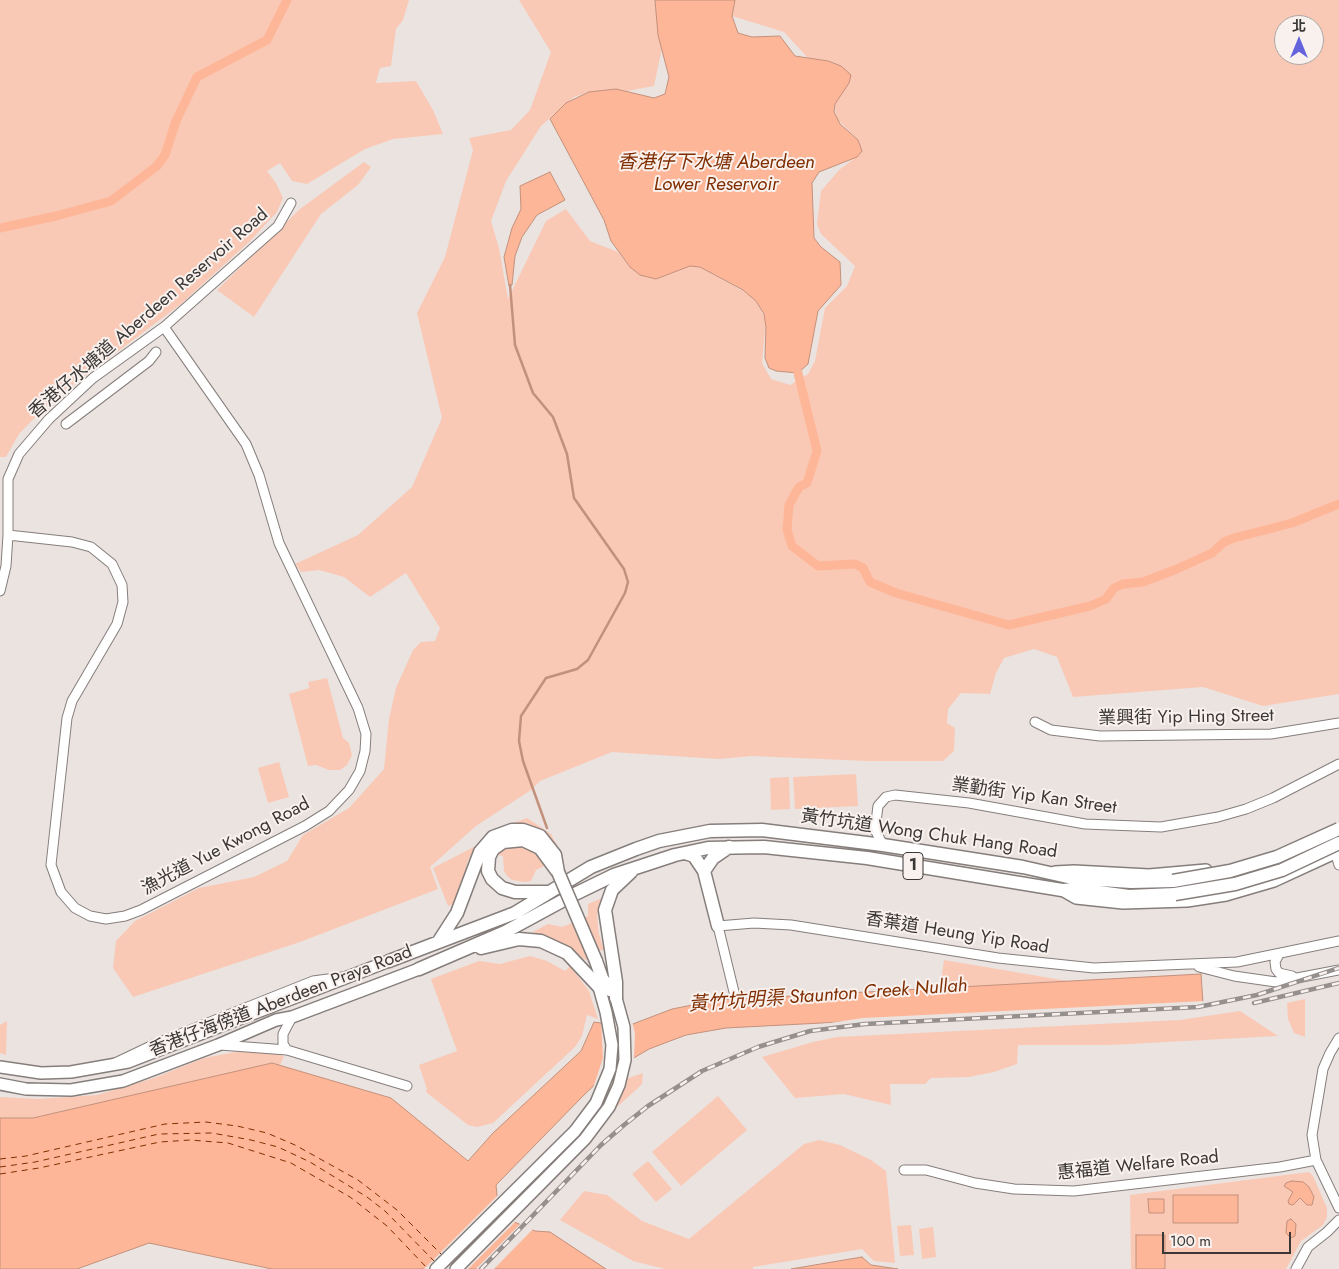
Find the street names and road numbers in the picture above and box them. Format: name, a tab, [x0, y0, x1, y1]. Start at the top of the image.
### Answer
street label: 香港仔水塘道 Aberdeen Reservoir Road	[25, 204, 273, 424]
street label: 業興街 Yip Hing Street	[1098, 706, 1274, 730]
street label: 業勤街 Yip Kan Street	[950, 775, 1118, 819]
street label: 漁光道 Yue Kwong Road	[138, 794, 314, 900]
street label: 黃竹坑道 Wong Chuk Hang Road	[799, 806, 1059, 864]
road number: 1	[903, 852, 923, 879]
street label: 香葉道 Heung Yip Road	[864, 909, 1050, 959]
street label: 香港仔海傍道 Aberdeen Praya Road	[147, 942, 415, 1062]
street label: 惠福道 Welfare Road	[1056, 1147, 1220, 1185]

